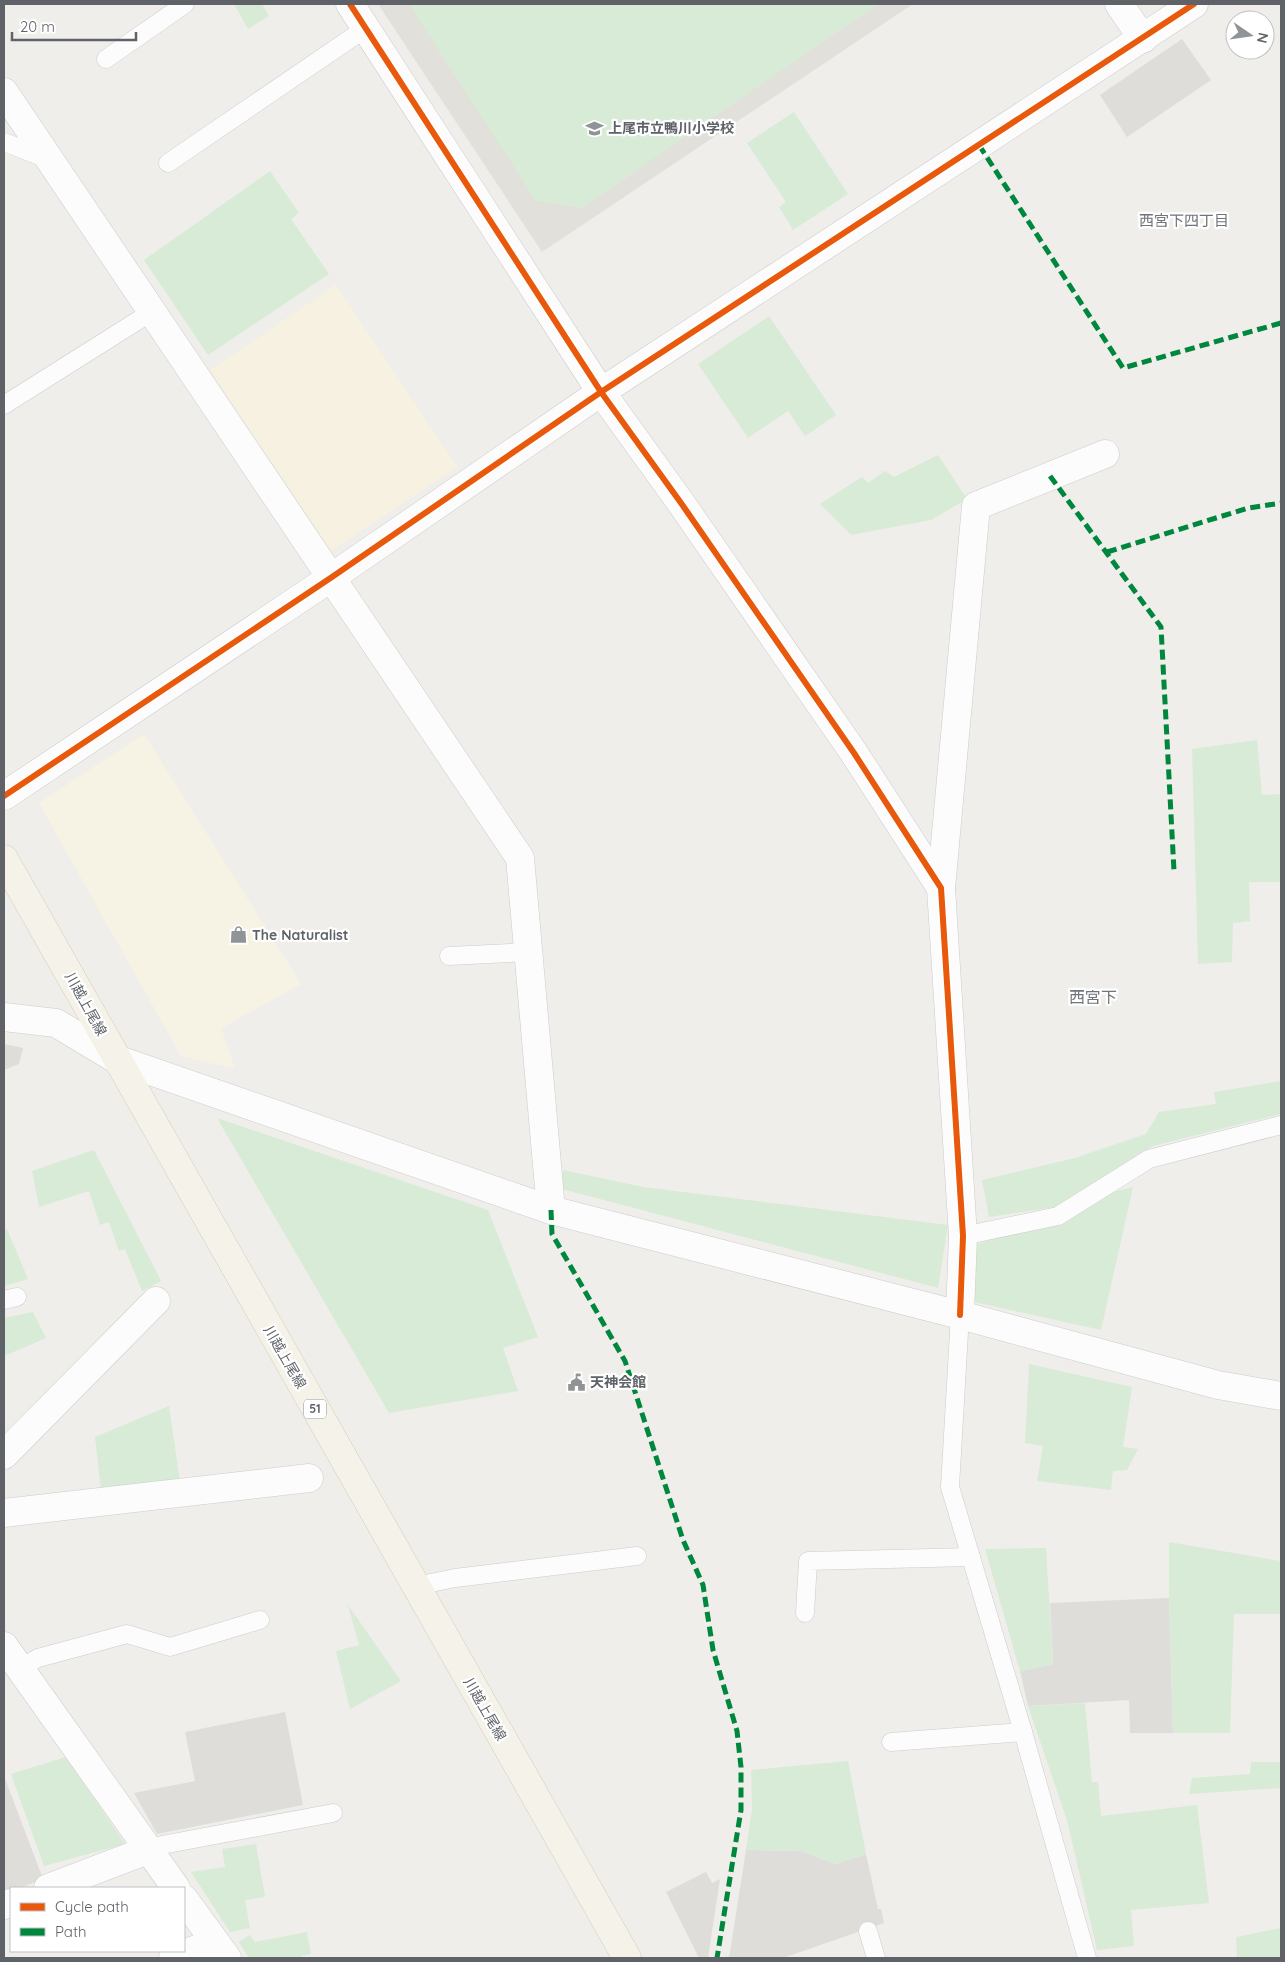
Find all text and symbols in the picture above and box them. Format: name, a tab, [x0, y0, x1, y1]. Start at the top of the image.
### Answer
scale bar	[12, 10, 136, 42]
north arrow	[1225, 10, 1275, 60]
text: 20 m	[20, 17, 55, 36]
text: N	[1253, 31, 1273, 45]
school or university icon: 上尾市立鴨川小学校	[584, 118, 604, 138]
place label: 上尾市立鴨川小学校	[608, 119, 734, 137]
district label: 西宮下四丁目	[1139, 211, 1229, 230]
shop icon: The Naturalist	[228, 925, 248, 945]
place label: The Naturalist	[252, 926, 349, 944]
street label: 川越上尾線	[61, 969, 111, 1039]
district label: 西宮下	[1069, 987, 1117, 1007]
street label: 川越上尾線	[260, 1322, 310, 1392]
public building icon: 天神会館	[566, 1372, 586, 1392]
place label: 天神会館	[590, 1373, 646, 1391]
road number: 51	[304, 1400, 326, 1418]
street label: 川越上尾線	[460, 1674, 510, 1744]
legend	[10, 1887, 185, 1952]
text: Cycle path	[55, 1897, 129, 1916]
text: Path	[55, 1922, 87, 1941]

